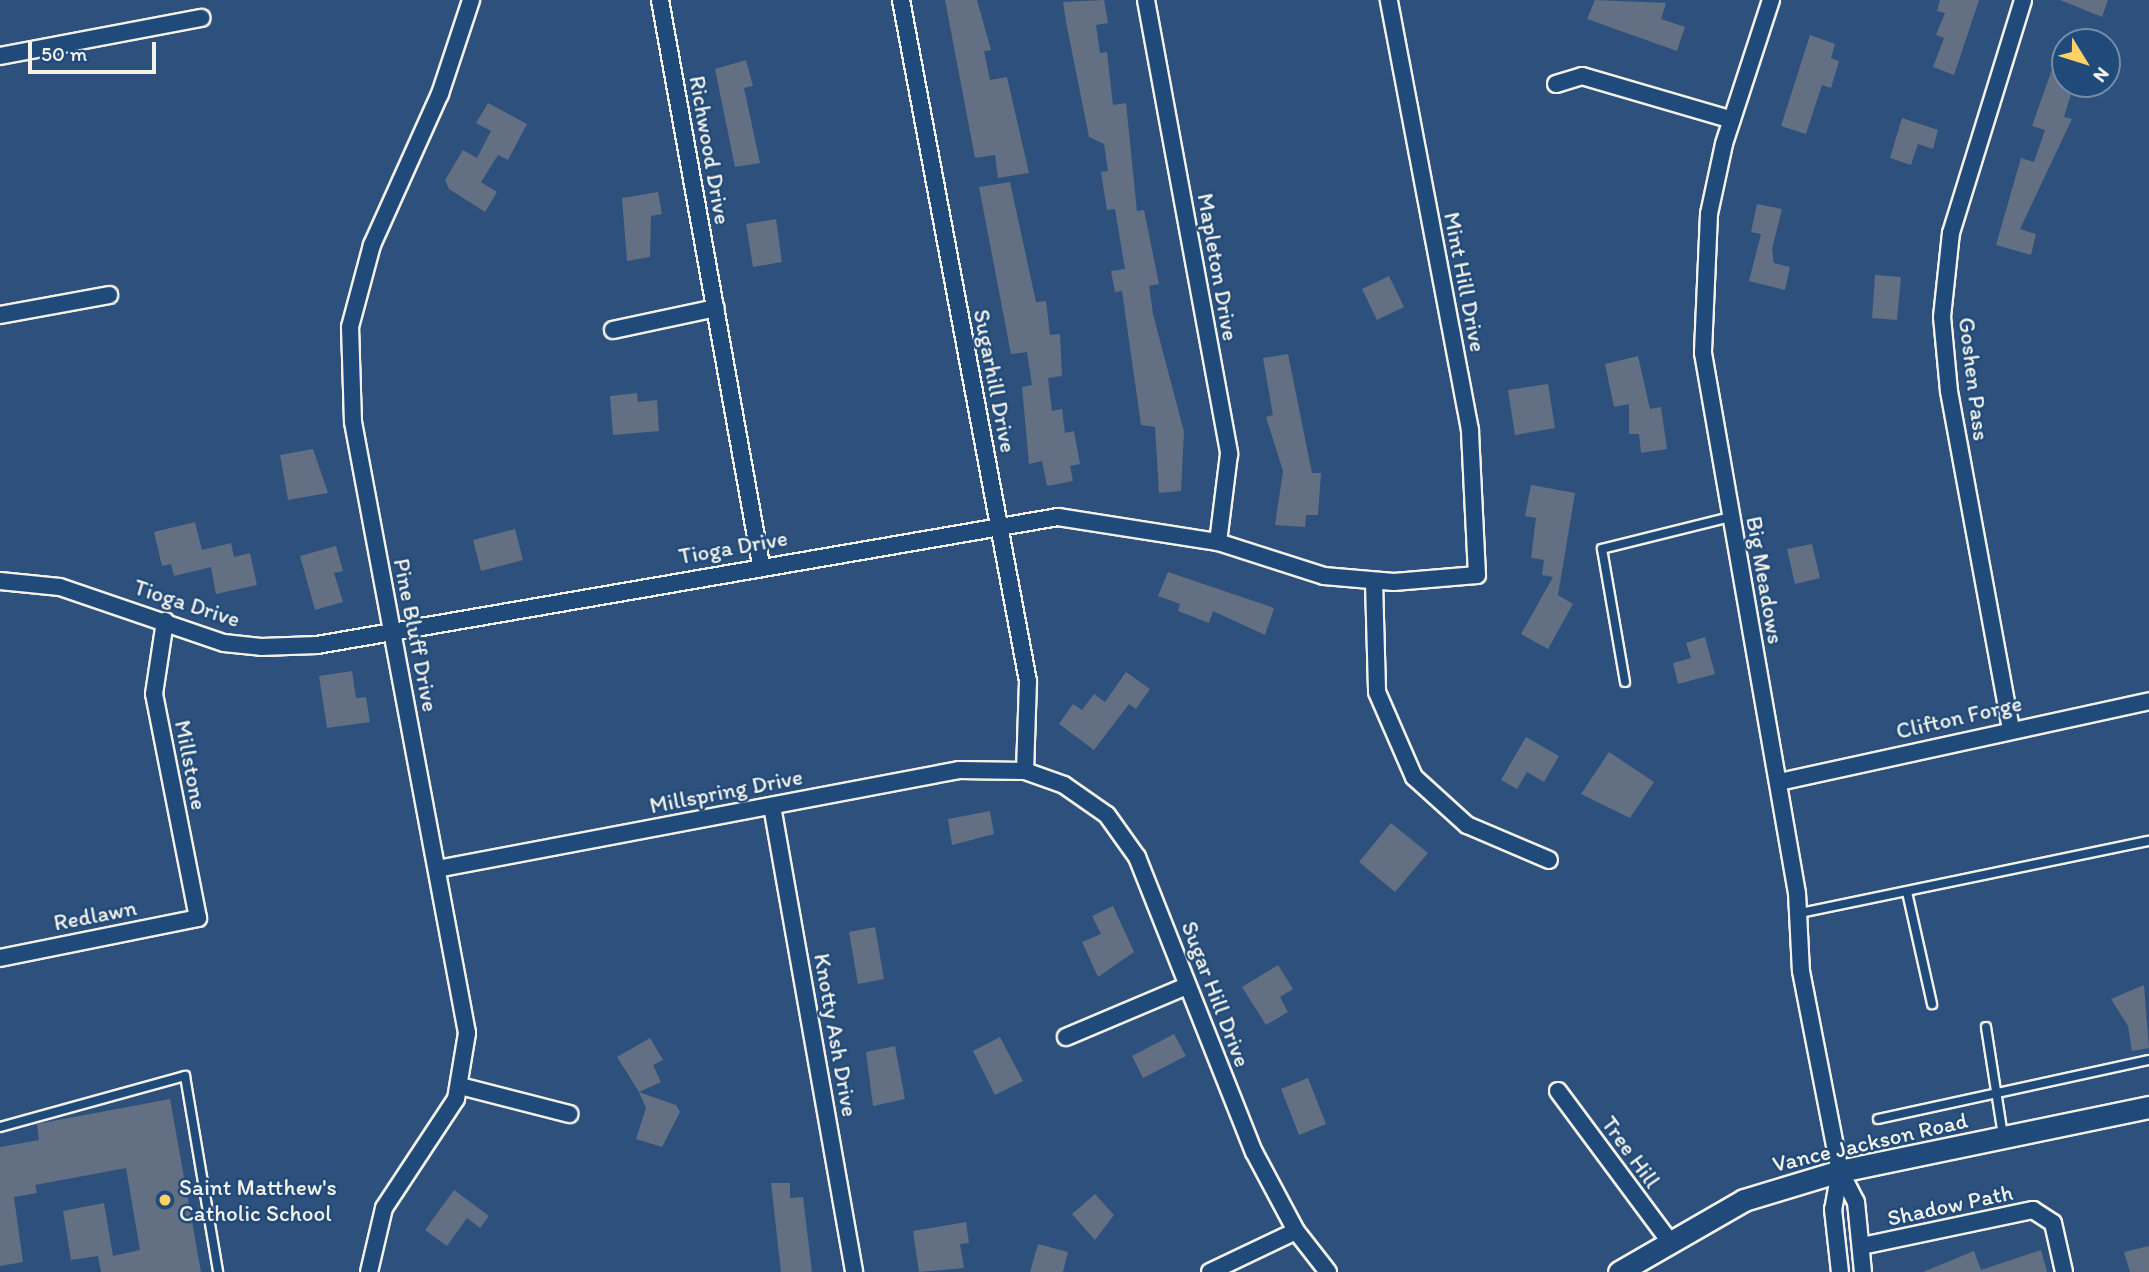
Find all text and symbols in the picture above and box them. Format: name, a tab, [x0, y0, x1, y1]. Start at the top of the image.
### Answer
scale bar	[32, 28, 159, 72]
north arrow	[2051, 28, 2121, 98]
text: 50 m	[41, 41, 87, 66]
text: N	[2088, 63, 2114, 87]
street label: Richwood Drive	[683, 73, 737, 227]
street label: Mapleton Drive	[1191, 191, 1245, 343]
street label: Mint Hill Drive	[1438, 209, 1492, 355]
street label: Sugarhill Drive	[968, 307, 1022, 455]
street label: Goshen Pass	[1953, 316, 1995, 442]
street label: Big Meadows	[1740, 514, 1790, 646]
street label: Tioga Drive	[676, 524, 790, 570]
street label: Pine Bluff Drive	[388, 556, 444, 714]
street label: Tioga Drive	[130, 573, 244, 633]
street label: Clifton Forge	[1894, 689, 2024, 745]
street label: Millstone	[169, 718, 213, 812]
street label: Millspring Drive	[647, 763, 805, 819]
street label: Redlawn	[51, 893, 139, 937]
street label: Sugar Hill Drive	[1175, 917, 1257, 1071]
street label: Knotty Ash Drive	[808, 951, 864, 1119]
street label: Vance Jackson Road	[1770, 1106, 1970, 1178]
street label: Tree Hill	[1596, 1111, 1666, 1193]
place label: Saint Matthew's Catholic School	[179, 1173, 337, 1227]
street label: Shadow Path	[1885, 1178, 2015, 1232]
marker: Saint Matthew's Catholic School	[157, 1192, 173, 1208]

